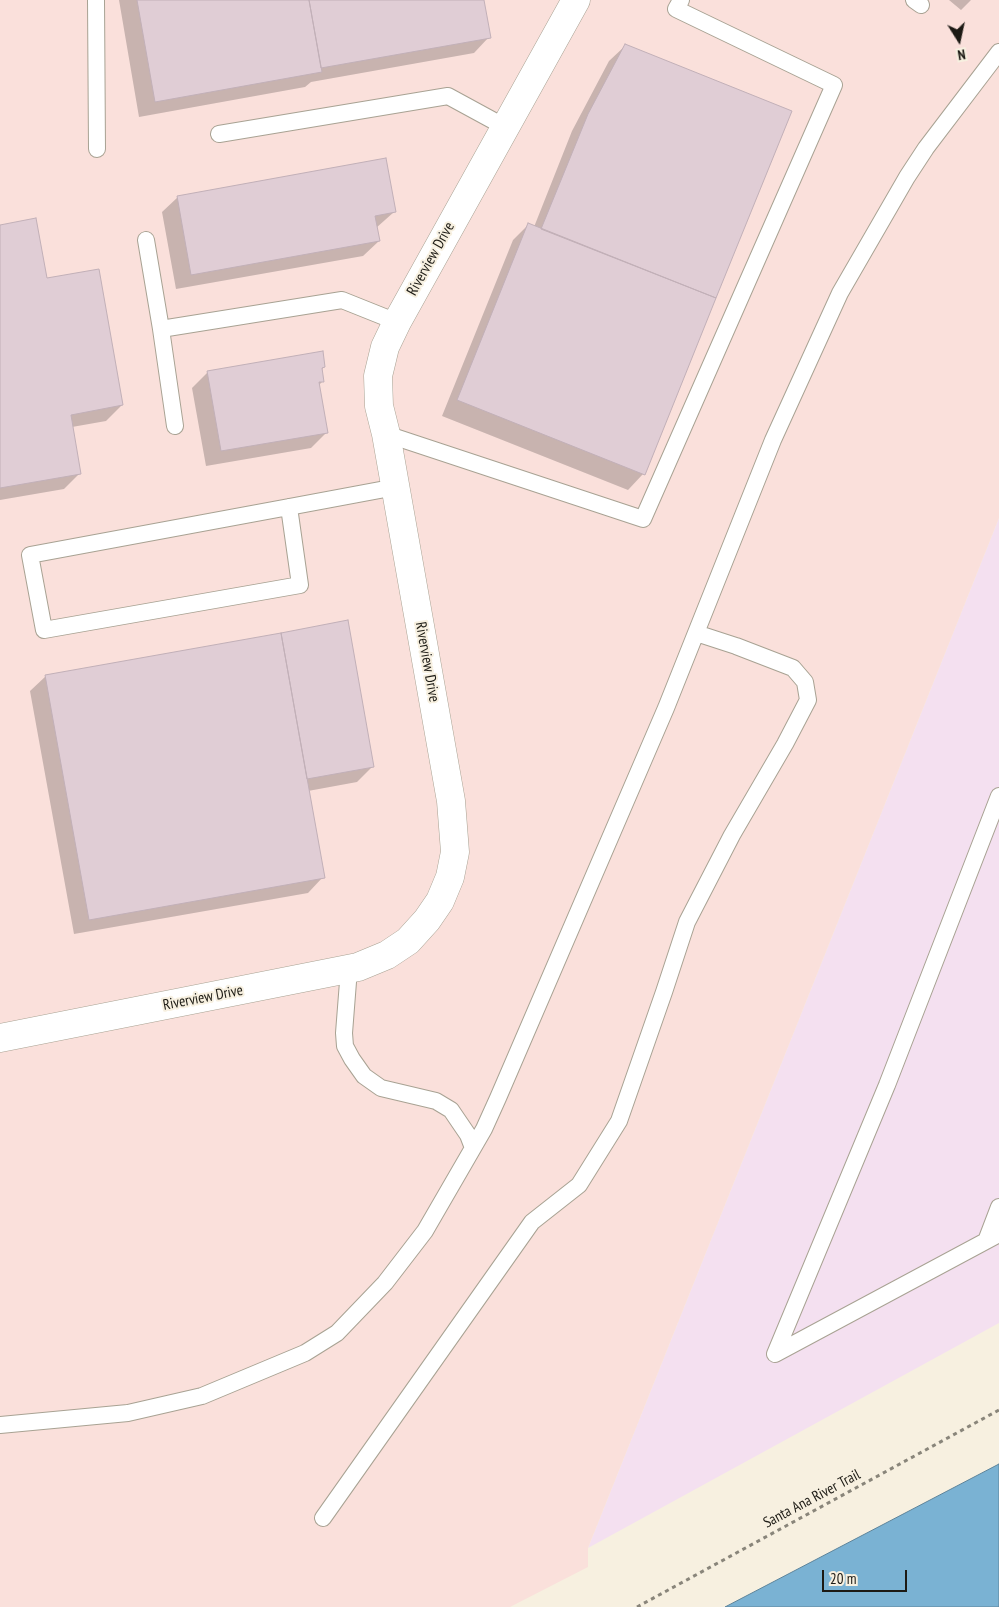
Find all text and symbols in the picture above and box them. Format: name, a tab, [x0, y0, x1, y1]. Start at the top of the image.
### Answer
north arrow	[934, 15, 984, 65]
text: N	[956, 45, 967, 64]
street label: Riverview Drive	[403, 219, 459, 299]
street label: Riverview Drive	[411, 621, 443, 703]
street label: Riverview Drive	[162, 981, 244, 1015]
street label: Santa Ana River Trail	[760, 1466, 864, 1532]
scale bar	[824, 1560, 909, 1592]
text: 20 m	[830, 1569, 856, 1588]

